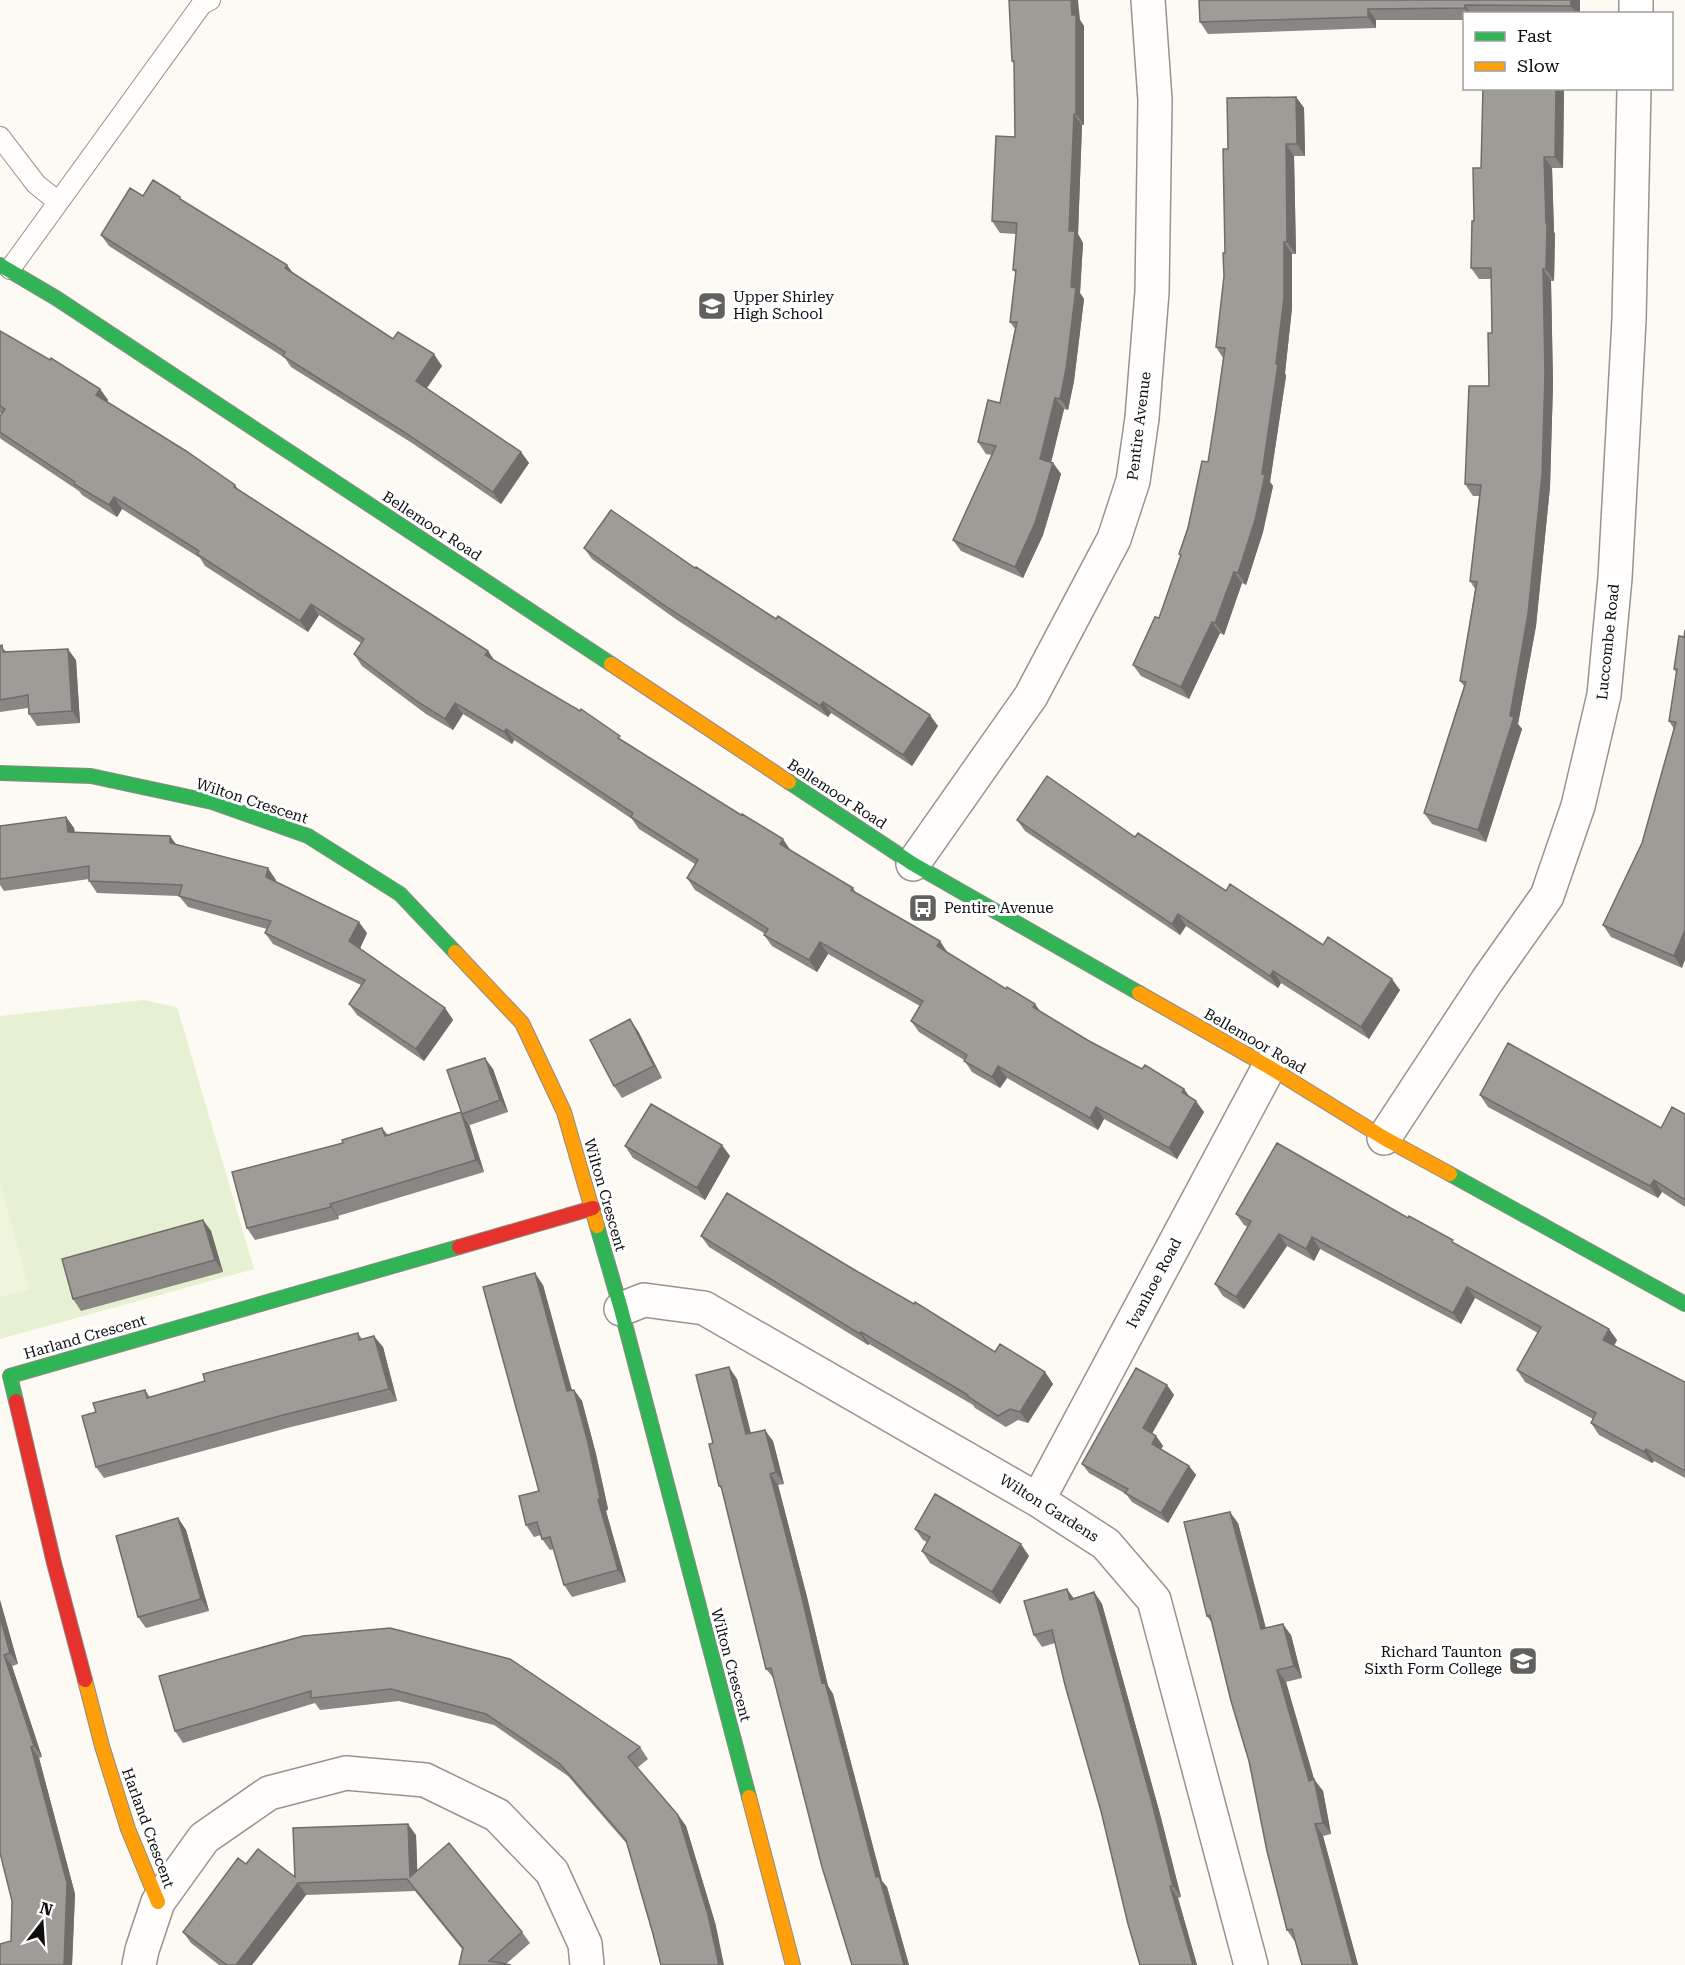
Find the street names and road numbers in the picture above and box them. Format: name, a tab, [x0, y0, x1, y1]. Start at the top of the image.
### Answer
street label: Pentire Avenue	[1123, 371, 1155, 481]
street label: Bellemoor Road	[379, 487, 485, 565]
street label: Luccombe Road	[1593, 583, 1623, 701]
street label: Bellemoor Road	[784, 755, 890, 833]
street label: Wilton Crescent	[194, 774, 311, 828]
street label: Bellemoor Road	[1201, 1005, 1309, 1078]
street label: Wilton Crescent	[580, 1136, 630, 1254]
street label: Ivanhoe Road	[1123, 1235, 1185, 1331]
street label: Harland Crescent	[22, 1311, 149, 1363]
street label: Wilton Gardens	[996, 1470, 1102, 1546]
street label: Wilton Crescent	[707, 1606, 755, 1724]
street label: Harland Crescent	[118, 1765, 178, 1891]

